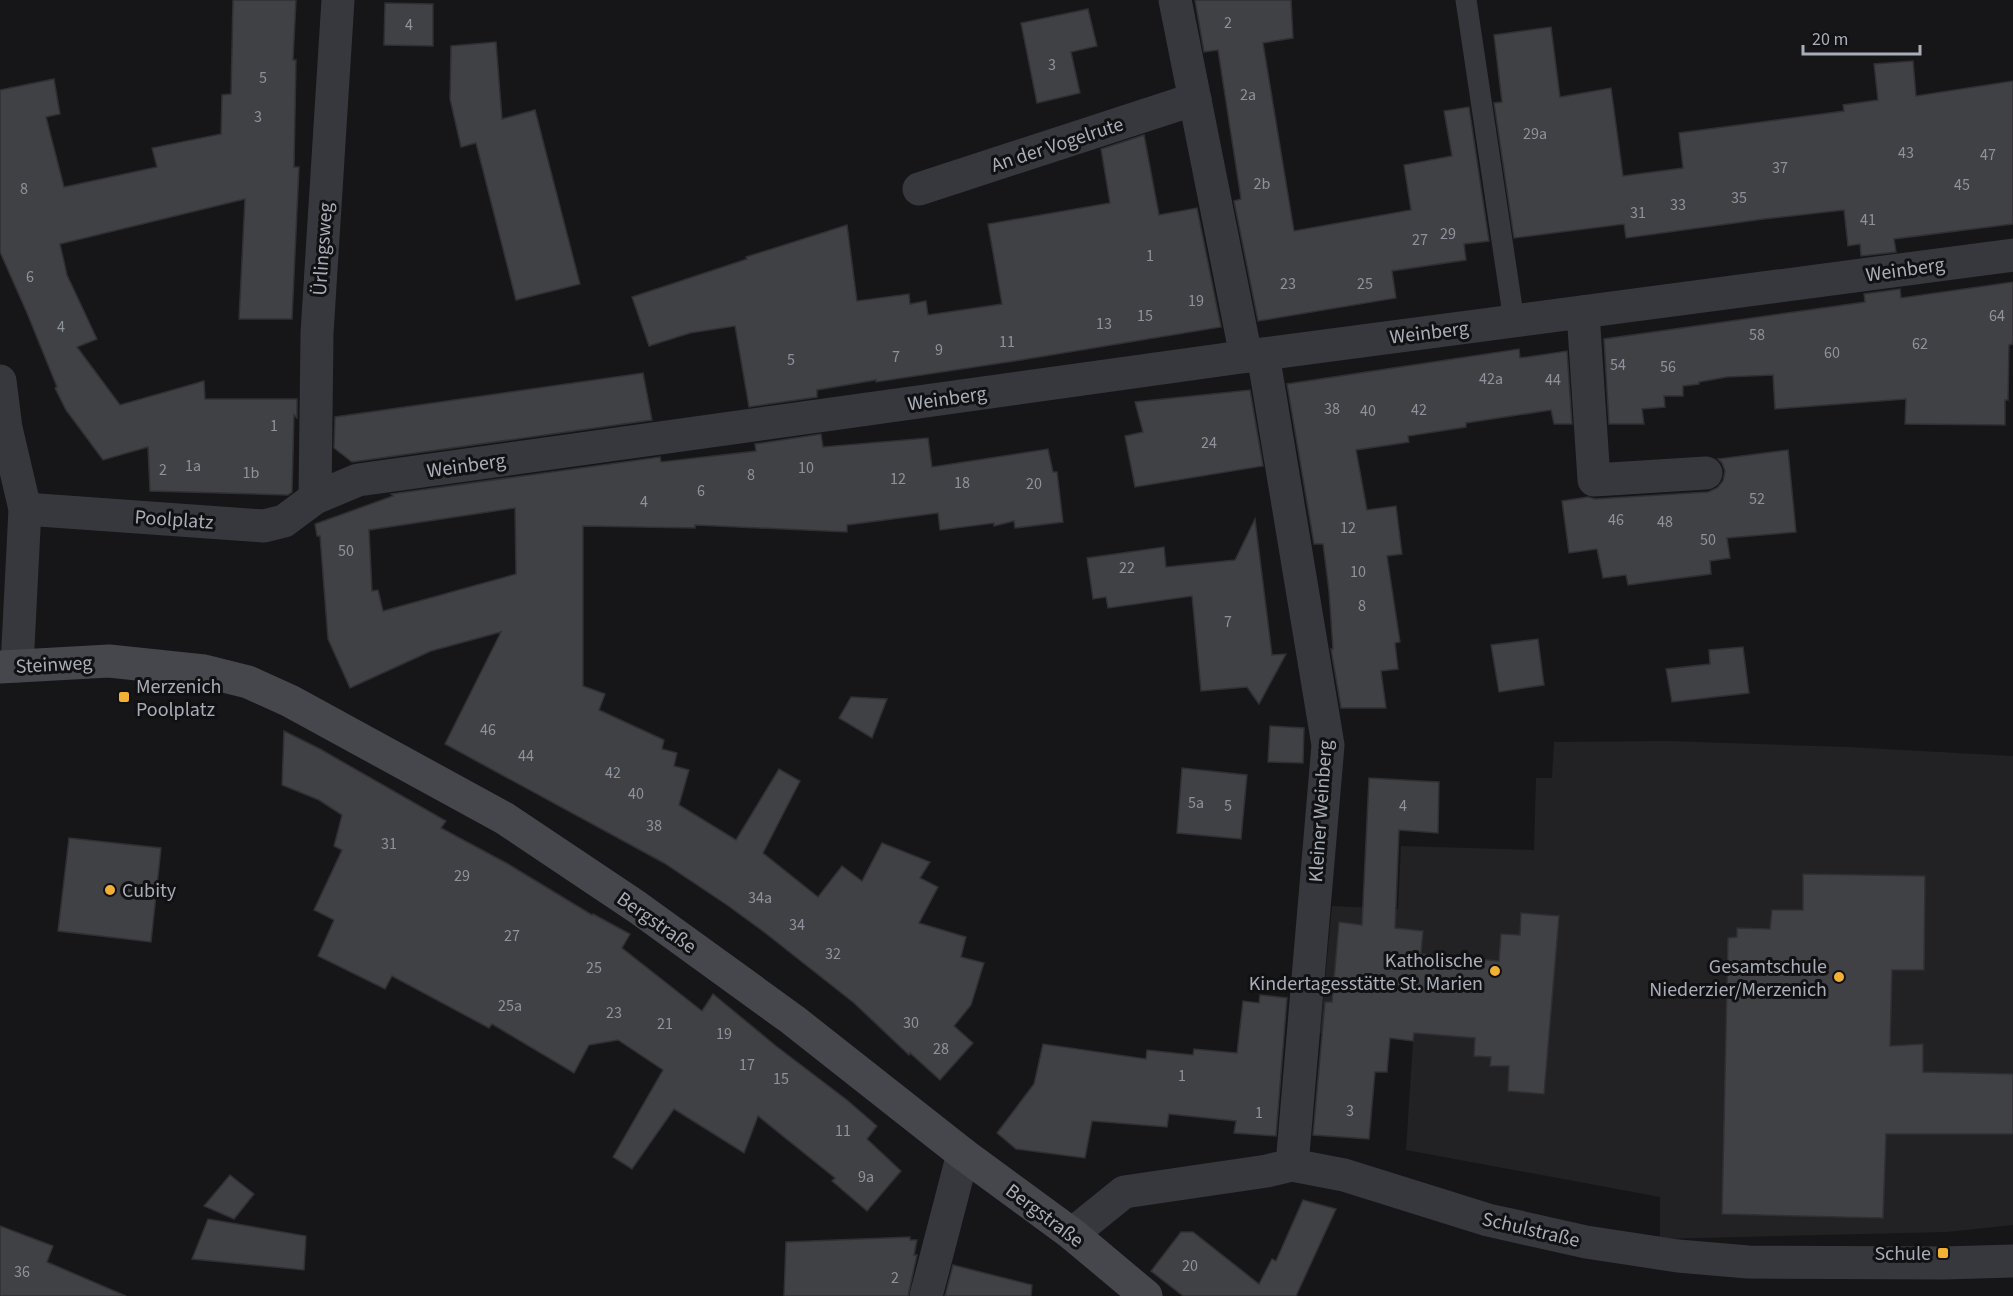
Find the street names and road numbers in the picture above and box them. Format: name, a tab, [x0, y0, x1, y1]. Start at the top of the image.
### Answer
street label: An der Vogelrute	[988, 110, 1127, 180]
street label: Ürlingsweg	[306, 202, 340, 297]
street label: Weinberg	[1864, 251, 1946, 289]
street label: Weinberg	[1388, 314, 1470, 352]
street label: Weinberg	[906, 380, 988, 418]
street label: Weinberg	[425, 447, 507, 485]
street label: Poolplatz	[134, 503, 214, 537]
street label: Steinweg	[15, 649, 93, 681]
street label: Kleiner Weinberg	[1302, 739, 1340, 883]
street label: Bergstraße	[611, 885, 702, 960]
street label: Bergstraße	[1000, 1177, 1089, 1254]
street label: Schulstraße	[1479, 1205, 1582, 1255]

